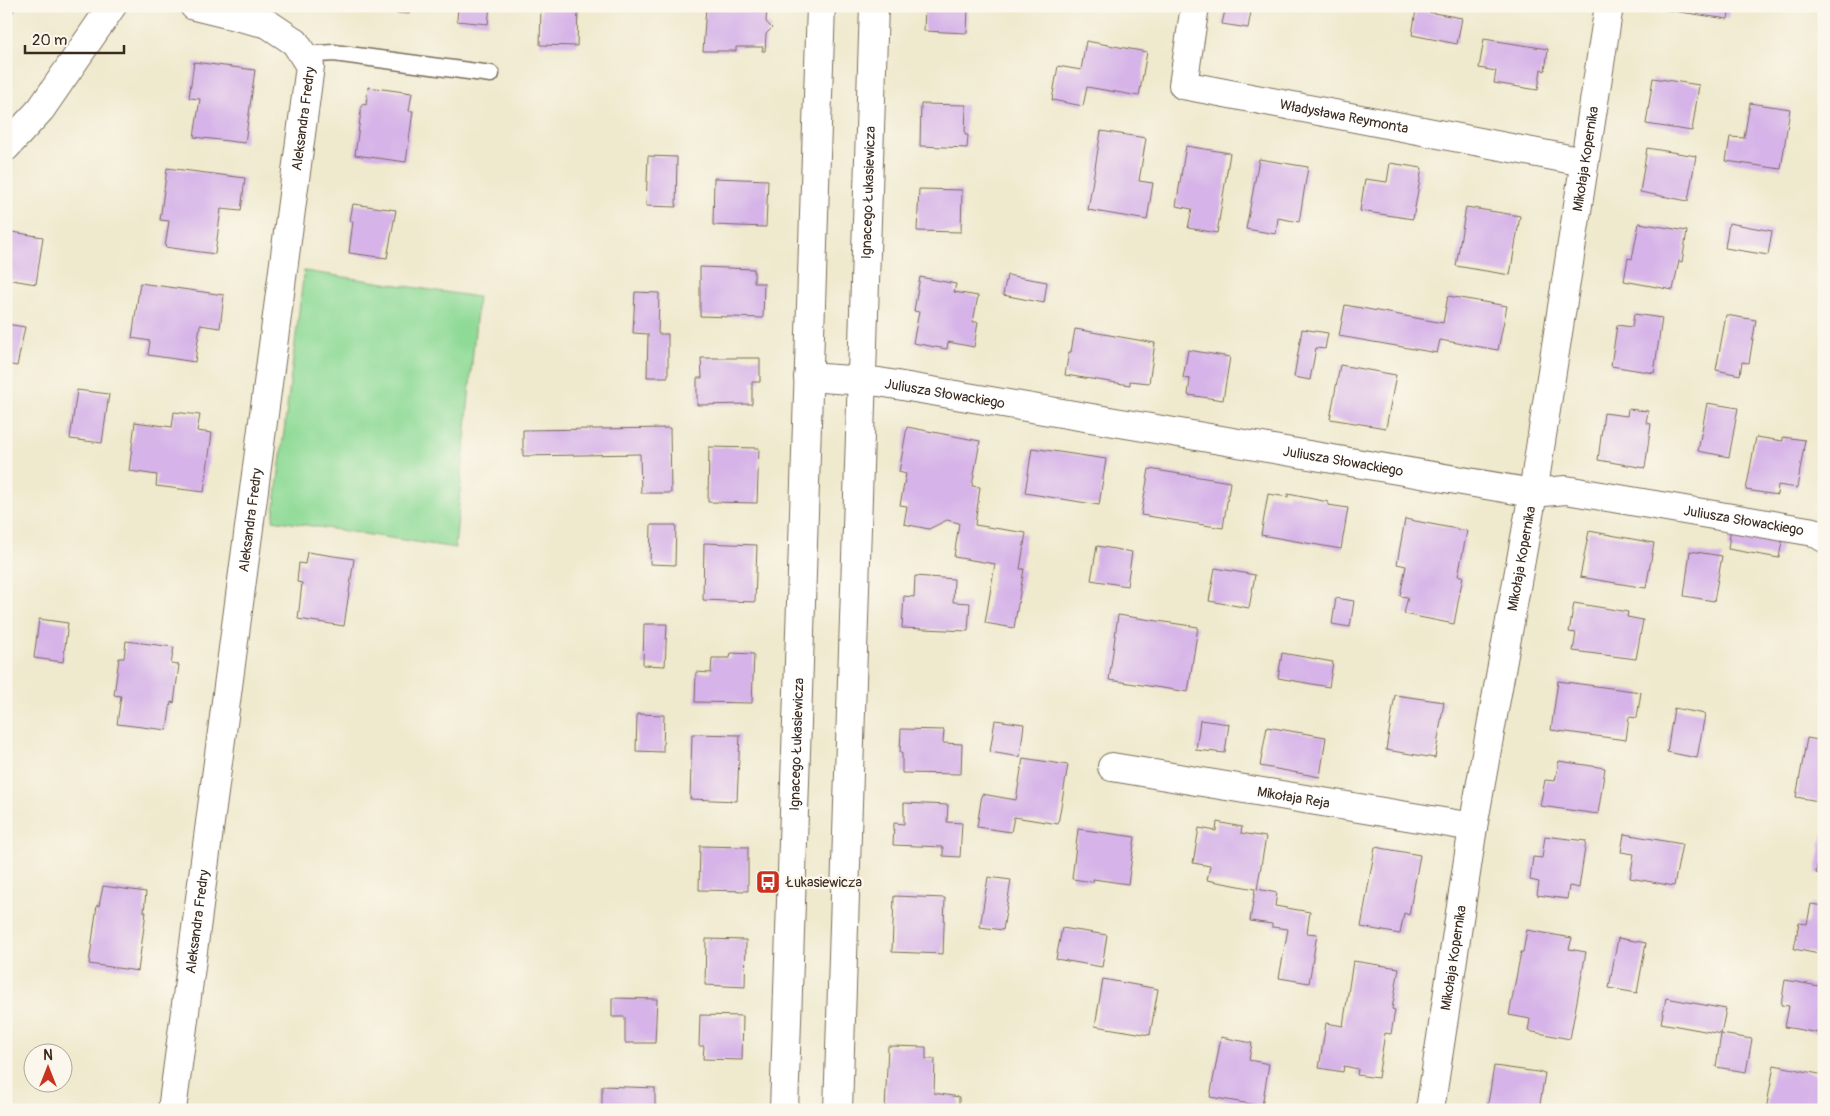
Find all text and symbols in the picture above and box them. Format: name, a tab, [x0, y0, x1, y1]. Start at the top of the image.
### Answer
scale bar	[25, 22, 124, 54]
text: 20 m	[32, 31, 67, 50]
street label: Aleksandra Fredry	[288, 66, 319, 172]
street label: Władysława Reymonta	[1278, 96, 1410, 137]
street label: Mikołaja Kopernika	[1569, 105, 1602, 212]
street label: Ignacego Łukasiewicza	[858, 126, 879, 259]
street label: Juliusza Słowackiego	[883, 375, 1007, 412]
street label: Juliusza Słowackiego	[1282, 443, 1405, 480]
street label: Aleksandra Fredry	[235, 467, 266, 573]
street label: Juliusza Słowackiego	[1682, 502, 1806, 539]
street label: Mikołaja Kopernika	[1504, 505, 1539, 612]
street label: Ignacego Łukasiewicza	[786, 677, 807, 811]
street label: Mikołaja Reja	[1256, 783, 1331, 812]
street label: Aleksandra Fredry	[182, 869, 213, 975]
bus stop icon: Łukasiewicza	[755, 869, 781, 895]
place label: Łukasiewicza	[785, 874, 862, 891]
street label: Mikołaja Kopernika	[1437, 904, 1470, 1012]
north arrow	[22, 1044, 72, 1094]
text: N	[43, 1047, 53, 1064]

